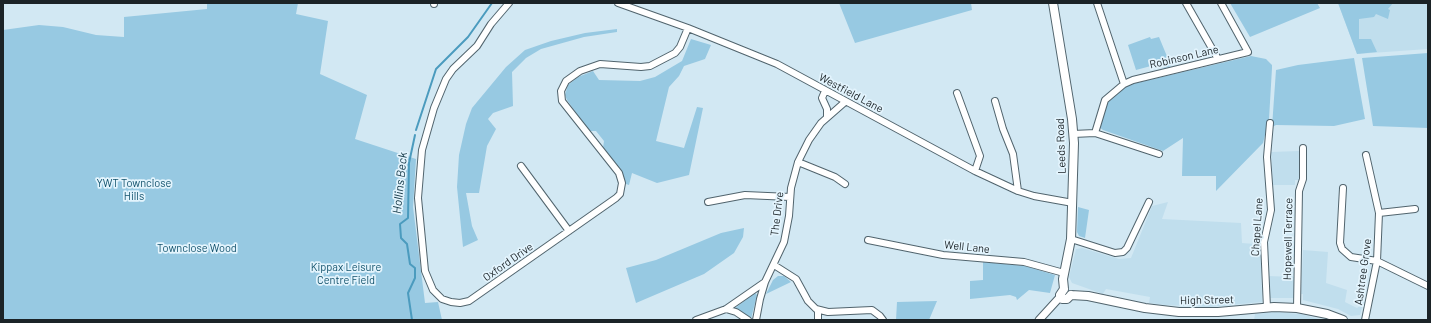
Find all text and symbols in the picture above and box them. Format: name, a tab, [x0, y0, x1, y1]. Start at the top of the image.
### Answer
street label: Robinson Lane	[1148, 43, 1220, 71]
street label: Westfield Lane	[817, 70, 885, 116]
street label: Leeds Road	[1053, 118, 1069, 174]
water label: Hollins Beck	[390, 151, 410, 215]
park label: YWT Townclose Hills	[97, 176, 171, 202]
street label: The Drive	[768, 191, 786, 237]
street label: Chapel Lane	[1248, 197, 1266, 257]
street label: Hopewell Terrace	[1281, 198, 1295, 280]
street label: Well Lane	[944, 238, 990, 256]
street label: Ashtree Grove	[1352, 238, 1374, 306]
street label: Oxford Drive	[480, 240, 536, 284]
park label: Townclose Wood	[157, 241, 237, 255]
park label: Kippax Leisure Centre Field	[311, 260, 381, 286]
street label: High Street	[1180, 293, 1234, 307]

